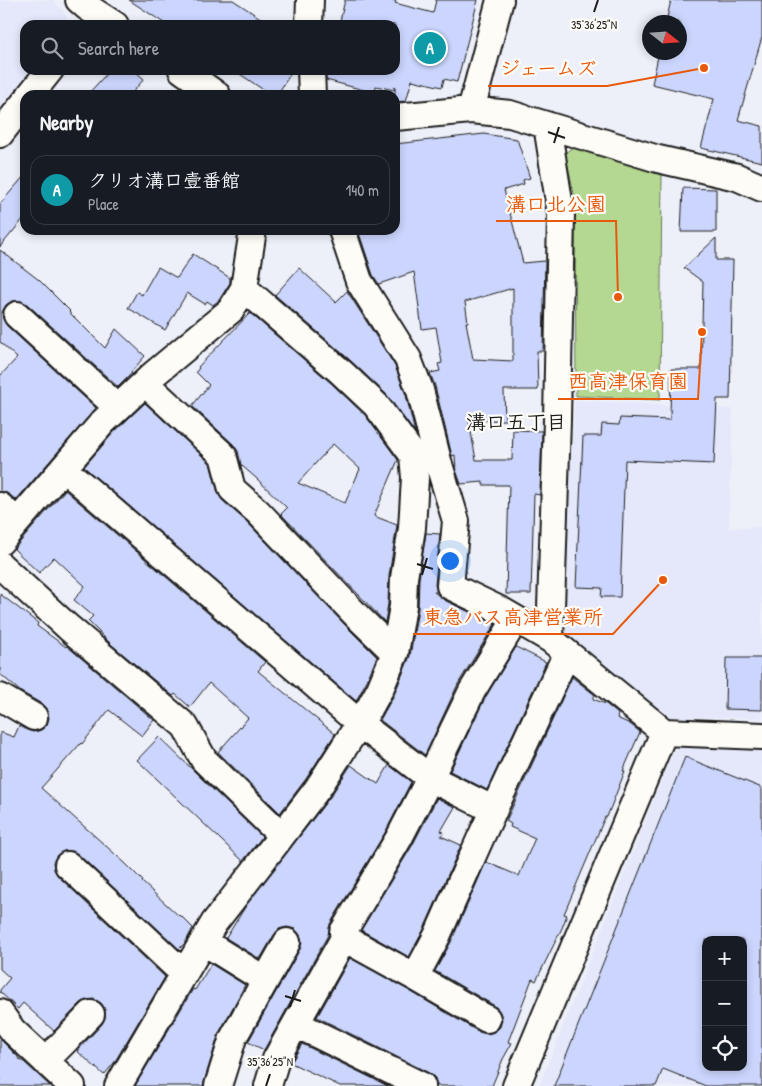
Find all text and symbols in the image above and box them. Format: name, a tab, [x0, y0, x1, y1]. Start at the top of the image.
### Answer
north arrow	[642, 15, 687, 60]
text: 35°36'25"N	[571, 16, 617, 33]
search box	[20, 20, 400, 75]
pin: A	[414, 29, 446, 67]
icon: search	[38, 34, 66, 62]
text: Search here	[78, 35, 159, 61]
callout: ジェームズ	[488, 51, 607, 86]
text: ジェームズ	[500, 54, 596, 81]
text: Nearby	[40, 108, 93, 137]
text: クリオ溝口壹番館	[88, 167, 240, 193]
text: A	[53, 179, 61, 201]
text: 140 m	[345, 179, 379, 201]
callout: 溝口北公園	[496, 186, 616, 221]
text: 溝口北公園	[506, 190, 606, 217]
text: Place	[88, 193, 119, 215]
callout: 西高津保育園	[558, 364, 698, 399]
text: 西高津保育園	[568, 367, 688, 394]
district label: 溝口五丁目	[466, 408, 566, 435]
your location	[437, 548, 463, 574]
callout: 東急バス高津営業所	[413, 599, 613, 634]
text: 東急バス高津営業所	[423, 603, 603, 630]
map controls	[702, 936, 747, 1071]
button: +	[702, 936, 747, 981]
button: −	[702, 981, 747, 1026]
button: locate	[702, 1026, 747, 1071]
text: 35°36'25"N	[247, 1053, 293, 1070]

